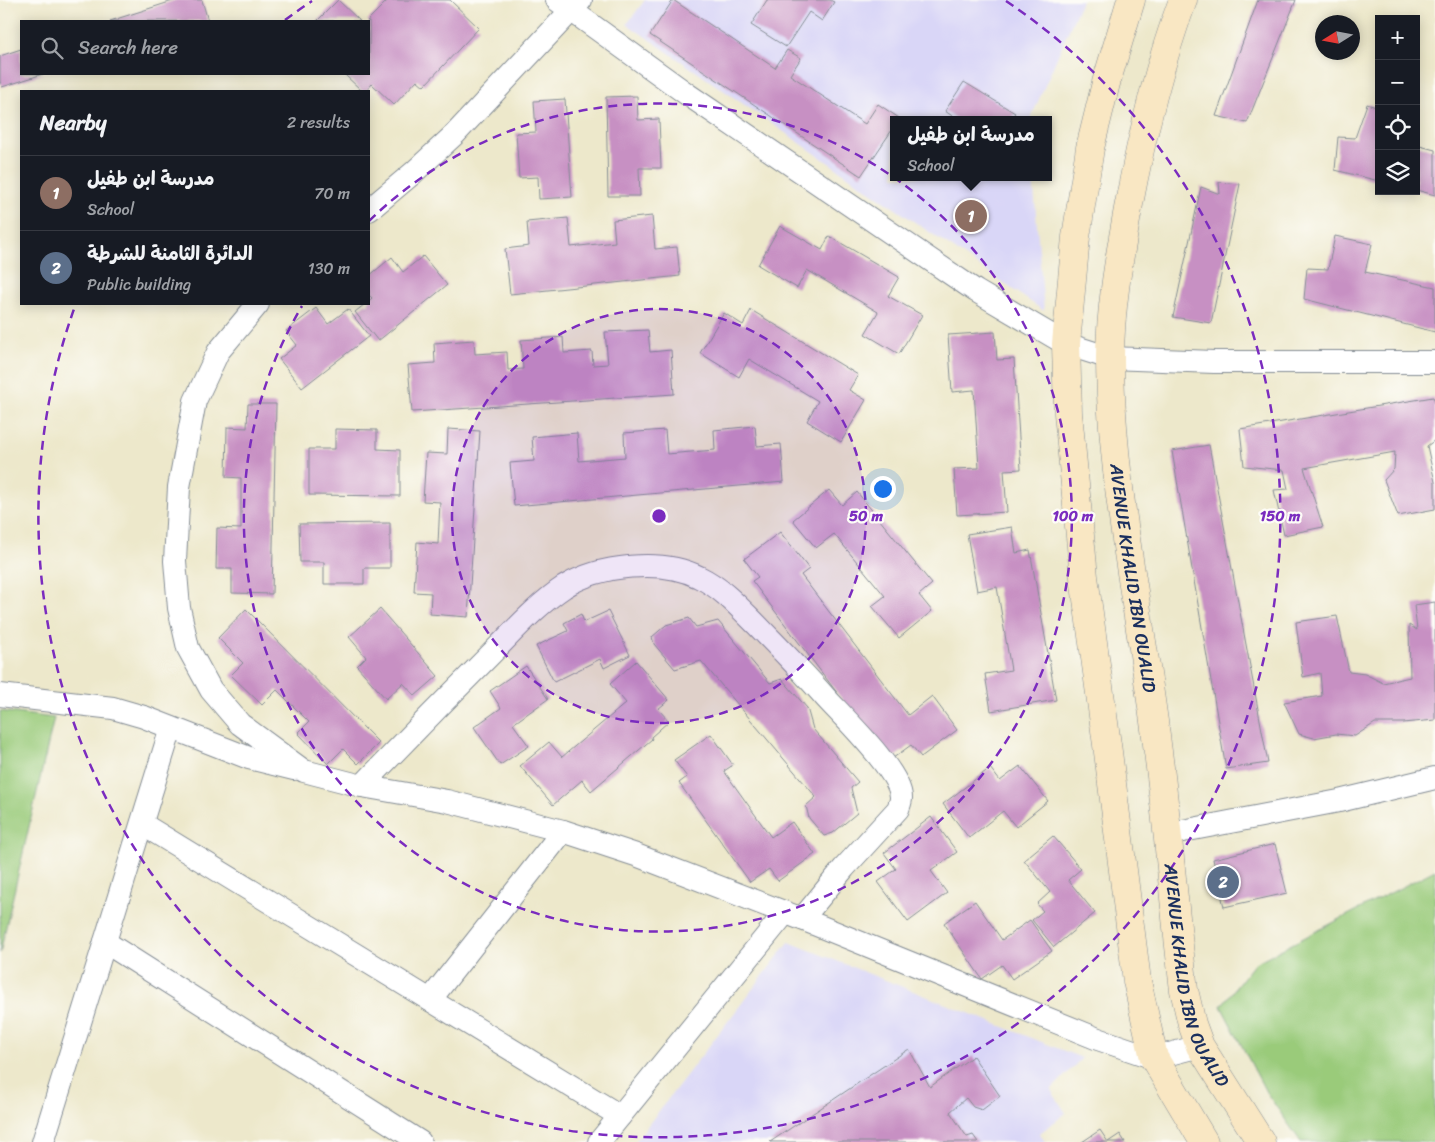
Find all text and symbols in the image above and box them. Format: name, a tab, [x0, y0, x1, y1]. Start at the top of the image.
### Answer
north arrow	[1315, 15, 1360, 60]
map controls	[1375, 15, 1420, 195]
button: +	[1375, 15, 1420, 60]
search box	[20, 20, 370, 75]
text: Search here	[78, 31, 178, 64]
icon: search	[38, 34, 66, 62]
button: −	[1375, 60, 1420, 105]
text: Nearby	[40, 104, 106, 142]
button: locate	[1375, 105, 1420, 150]
text: 2 results	[287, 108, 350, 137]
popup	[890, 116, 1052, 181]
text: مدرسة ابن طفيل	[907, 118, 1035, 151]
button: layers	[1375, 150, 1420, 195]
text: School	[907, 151, 954, 180]
text: مدرسة ابن طفيل	[87, 162, 215, 195]
text: 1	[53, 179, 59, 208]
text: 70 m	[314, 179, 350, 208]
text: School	[87, 195, 134, 224]
pin: 1	[955, 197, 987, 235]
text: الدائرة الثامنة للشرطة	[87, 237, 253, 270]
text: 2	[51, 254, 61, 283]
text: 130 m	[308, 254, 350, 283]
text: Public building	[87, 270, 191, 299]
street label: AVENUE KHALID IBN OUALID	[1100, 461, 1166, 695]
your location	[870, 476, 896, 502]
text: 50 m	[849, 503, 884, 529]
text: 100 m	[1053, 503, 1094, 529]
text: 150 m	[1260, 503, 1301, 529]
centre of rings	[650, 507, 668, 525]
street label: AVENUE KHALID IBN OUALID	[1155, 861, 1238, 1094]
pin: 2	[1207, 863, 1239, 901]

